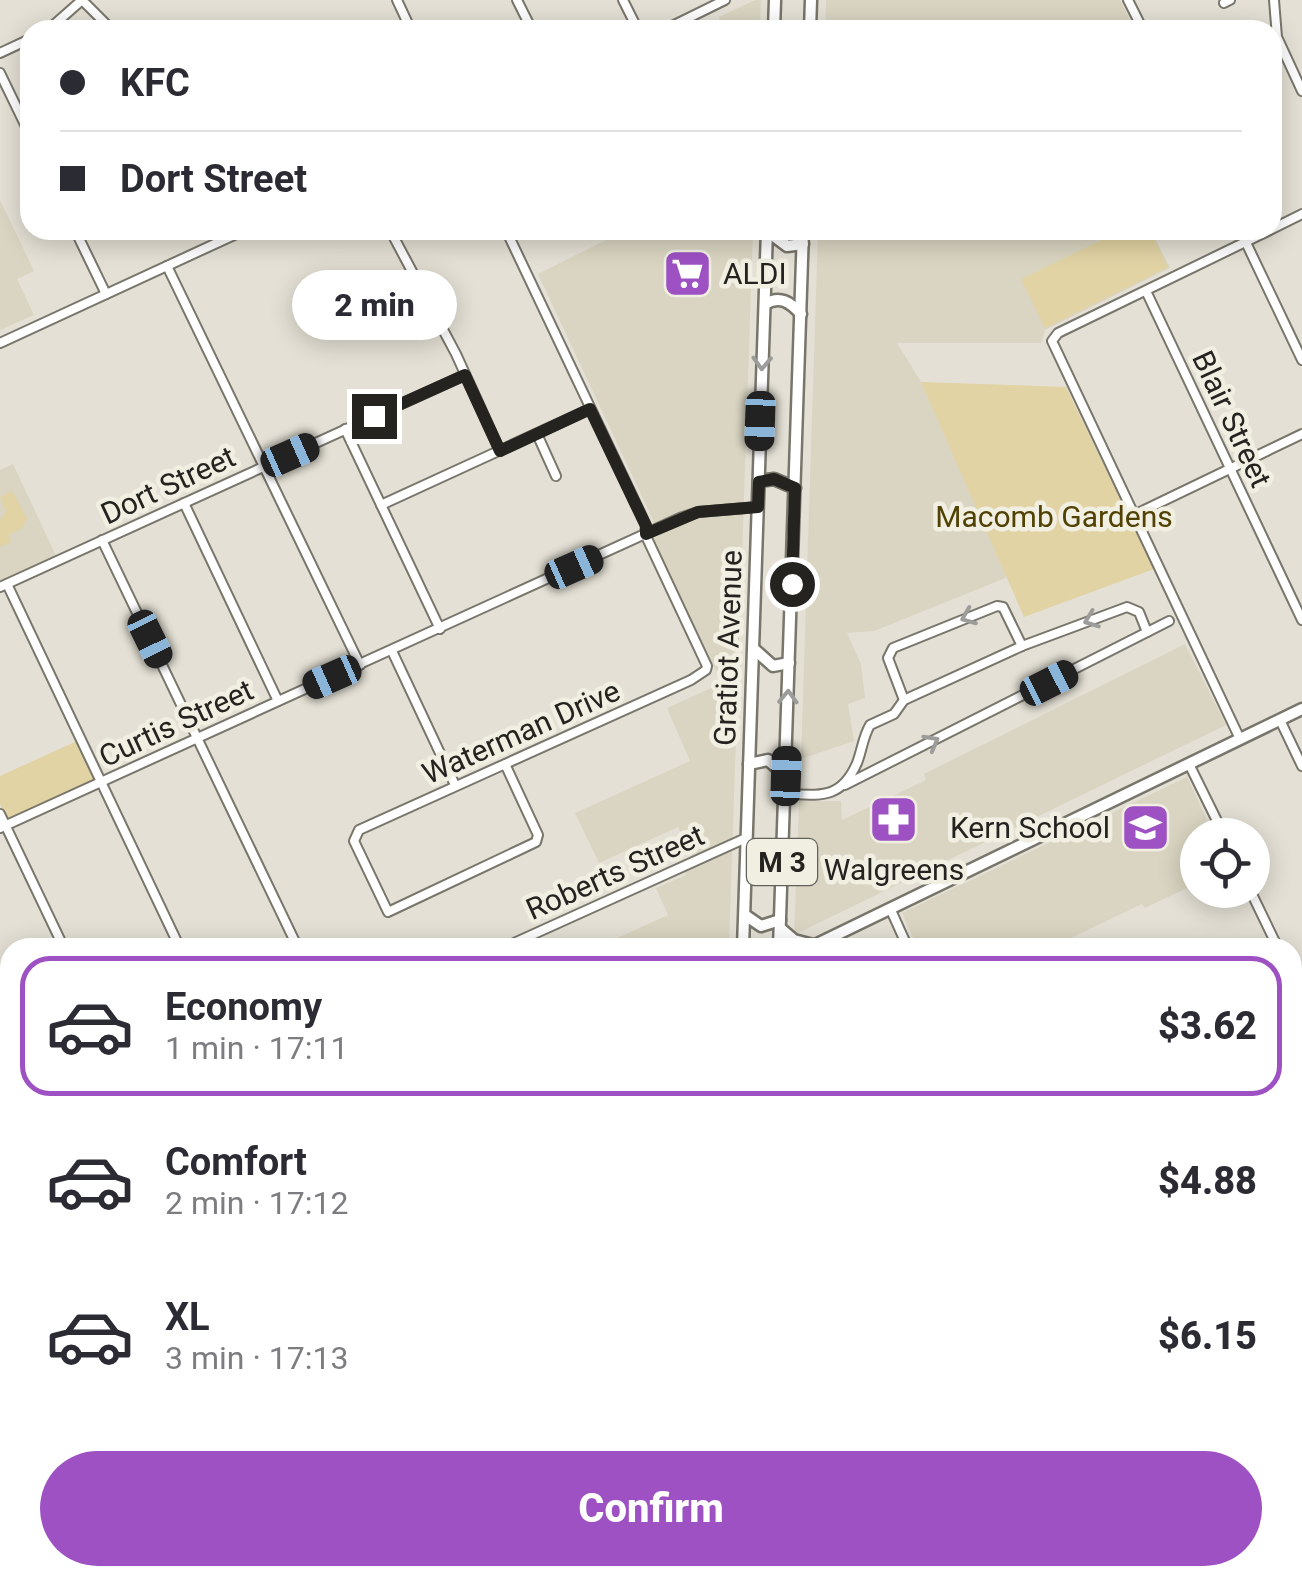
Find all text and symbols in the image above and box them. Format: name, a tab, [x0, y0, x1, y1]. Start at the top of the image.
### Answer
text: KFC	[120, 61, 190, 105]
text: Dort Street	[120, 157, 307, 201]
supermarket icon: ALDI	[662, 247, 714, 299]
place label: ALDI	[723, 256, 787, 291]
callout: 2 min	[292, 271, 456, 341]
text: 2 min	[334, 286, 415, 324]
street label: Blair Street	[1185, 345, 1279, 493]
one-way arrow	[752, 355, 773, 371]
car	[744, 390, 776, 452]
route end	[352, 394, 397, 439]
car	[256, 429, 324, 481]
street label: Dort Street	[95, 439, 241, 531]
park label: Macomb Gardens	[935, 499, 1173, 534]
car	[540, 541, 608, 593]
street label: Gratiot Avenue	[707, 549, 749, 747]
route start	[770, 562, 815, 607]
car	[123, 605, 177, 673]
one-way arrow	[960, 606, 978, 626]
one-way arrow	[1083, 608, 1100, 629]
car	[298, 651, 366, 703]
car	[1015, 656, 1083, 710]
street label: Curtis Street	[93, 672, 259, 774]
street label: Waterman Drive	[417, 673, 625, 791]
one-way arrow	[778, 689, 799, 705]
one-way arrow	[922, 734, 940, 754]
car	[770, 745, 802, 807]
pharmacy icon: Walgreens	[868, 794, 920, 846]
school or university icon: Kern School	[1119, 801, 1171, 853]
place label: Kern School	[950, 810, 1110, 845]
street label: Roberts Street	[521, 817, 709, 927]
map controls	[1180, 818, 1270, 908]
button: locate	[1180, 818, 1270, 908]
road number: M 3	[747, 839, 817, 885]
place label: Walgreens	[824, 852, 964, 887]
icon: car	[45, 981, 135, 1071]
text: Economy	[165, 985, 322, 1029]
text: $3.62	[1158, 1004, 1257, 1048]
text: 1 min · 17:11	[165, 1029, 348, 1067]
icon: car	[45, 1136, 135, 1226]
text: Comfort	[165, 1140, 307, 1184]
text: $4.88	[1158, 1159, 1257, 1203]
text: 2 min · 17:12	[165, 1184, 348, 1222]
icon: car	[45, 1291, 135, 1381]
text: XL	[165, 1295, 210, 1339]
text: $6.15	[1158, 1314, 1257, 1358]
text: 3 min · 17:13	[165, 1339, 348, 1377]
button: Confirm	[40, 1451, 1262, 1566]

